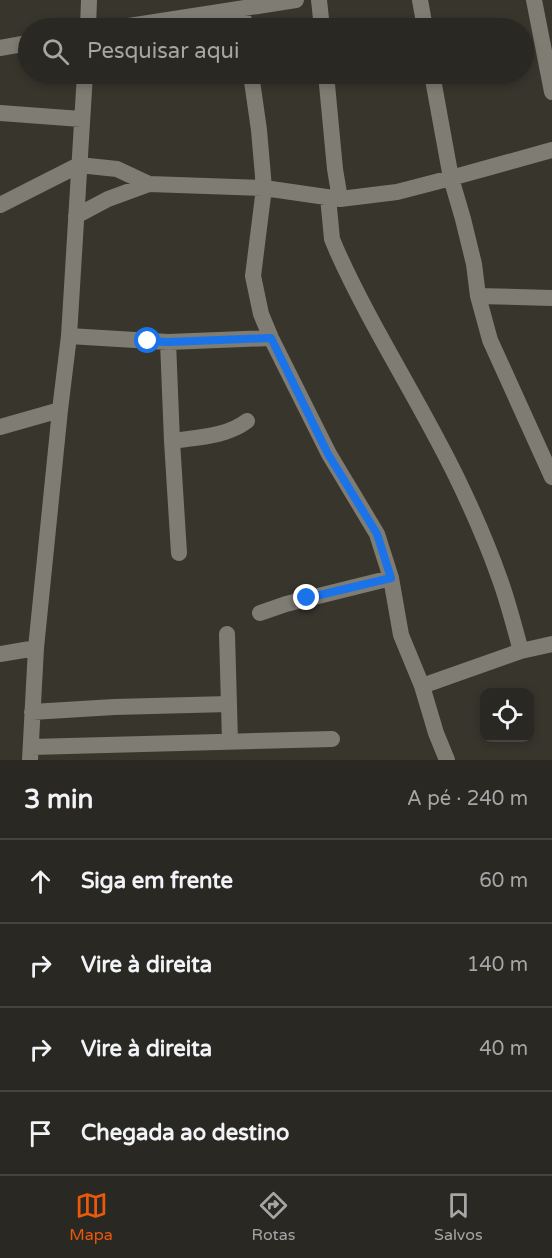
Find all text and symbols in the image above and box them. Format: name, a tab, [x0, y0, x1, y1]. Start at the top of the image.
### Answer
search box	[18, 18, 534, 84]
icon: search	[39, 35, 72, 68]
text: Pesquisar aqui	[87, 38, 239, 64]
route start	[134, 327, 160, 353]
route end	[293, 584, 319, 610]
map controls	[480, 688, 534, 742]
button: locate	[480, 688, 534, 742]
text: 3 min	[24, 784, 93, 815]
text: A pé · 240 m	[407, 787, 528, 811]
icon: ahead	[24, 865, 57, 898]
text: Siga em frente	[81, 868, 233, 894]
text: 60 m	[479, 869, 528, 893]
icon: right	[24, 949, 57, 982]
text: Vire à direita	[81, 952, 212, 978]
text: 140 m	[467, 953, 528, 977]
icon: right	[24, 1033, 57, 1066]
text: Vire à direita	[81, 1036, 212, 1062]
text: 40 m	[479, 1037, 528, 1061]
icon: arrive	[24, 1117, 57, 1150]
text: Chegada ao destino	[81, 1120, 289, 1146]
tab: Mapa	[69, 1189, 113, 1245]
tab: Rotas	[252, 1189, 295, 1245]
tab: Salvos	[434, 1189, 483, 1245]

